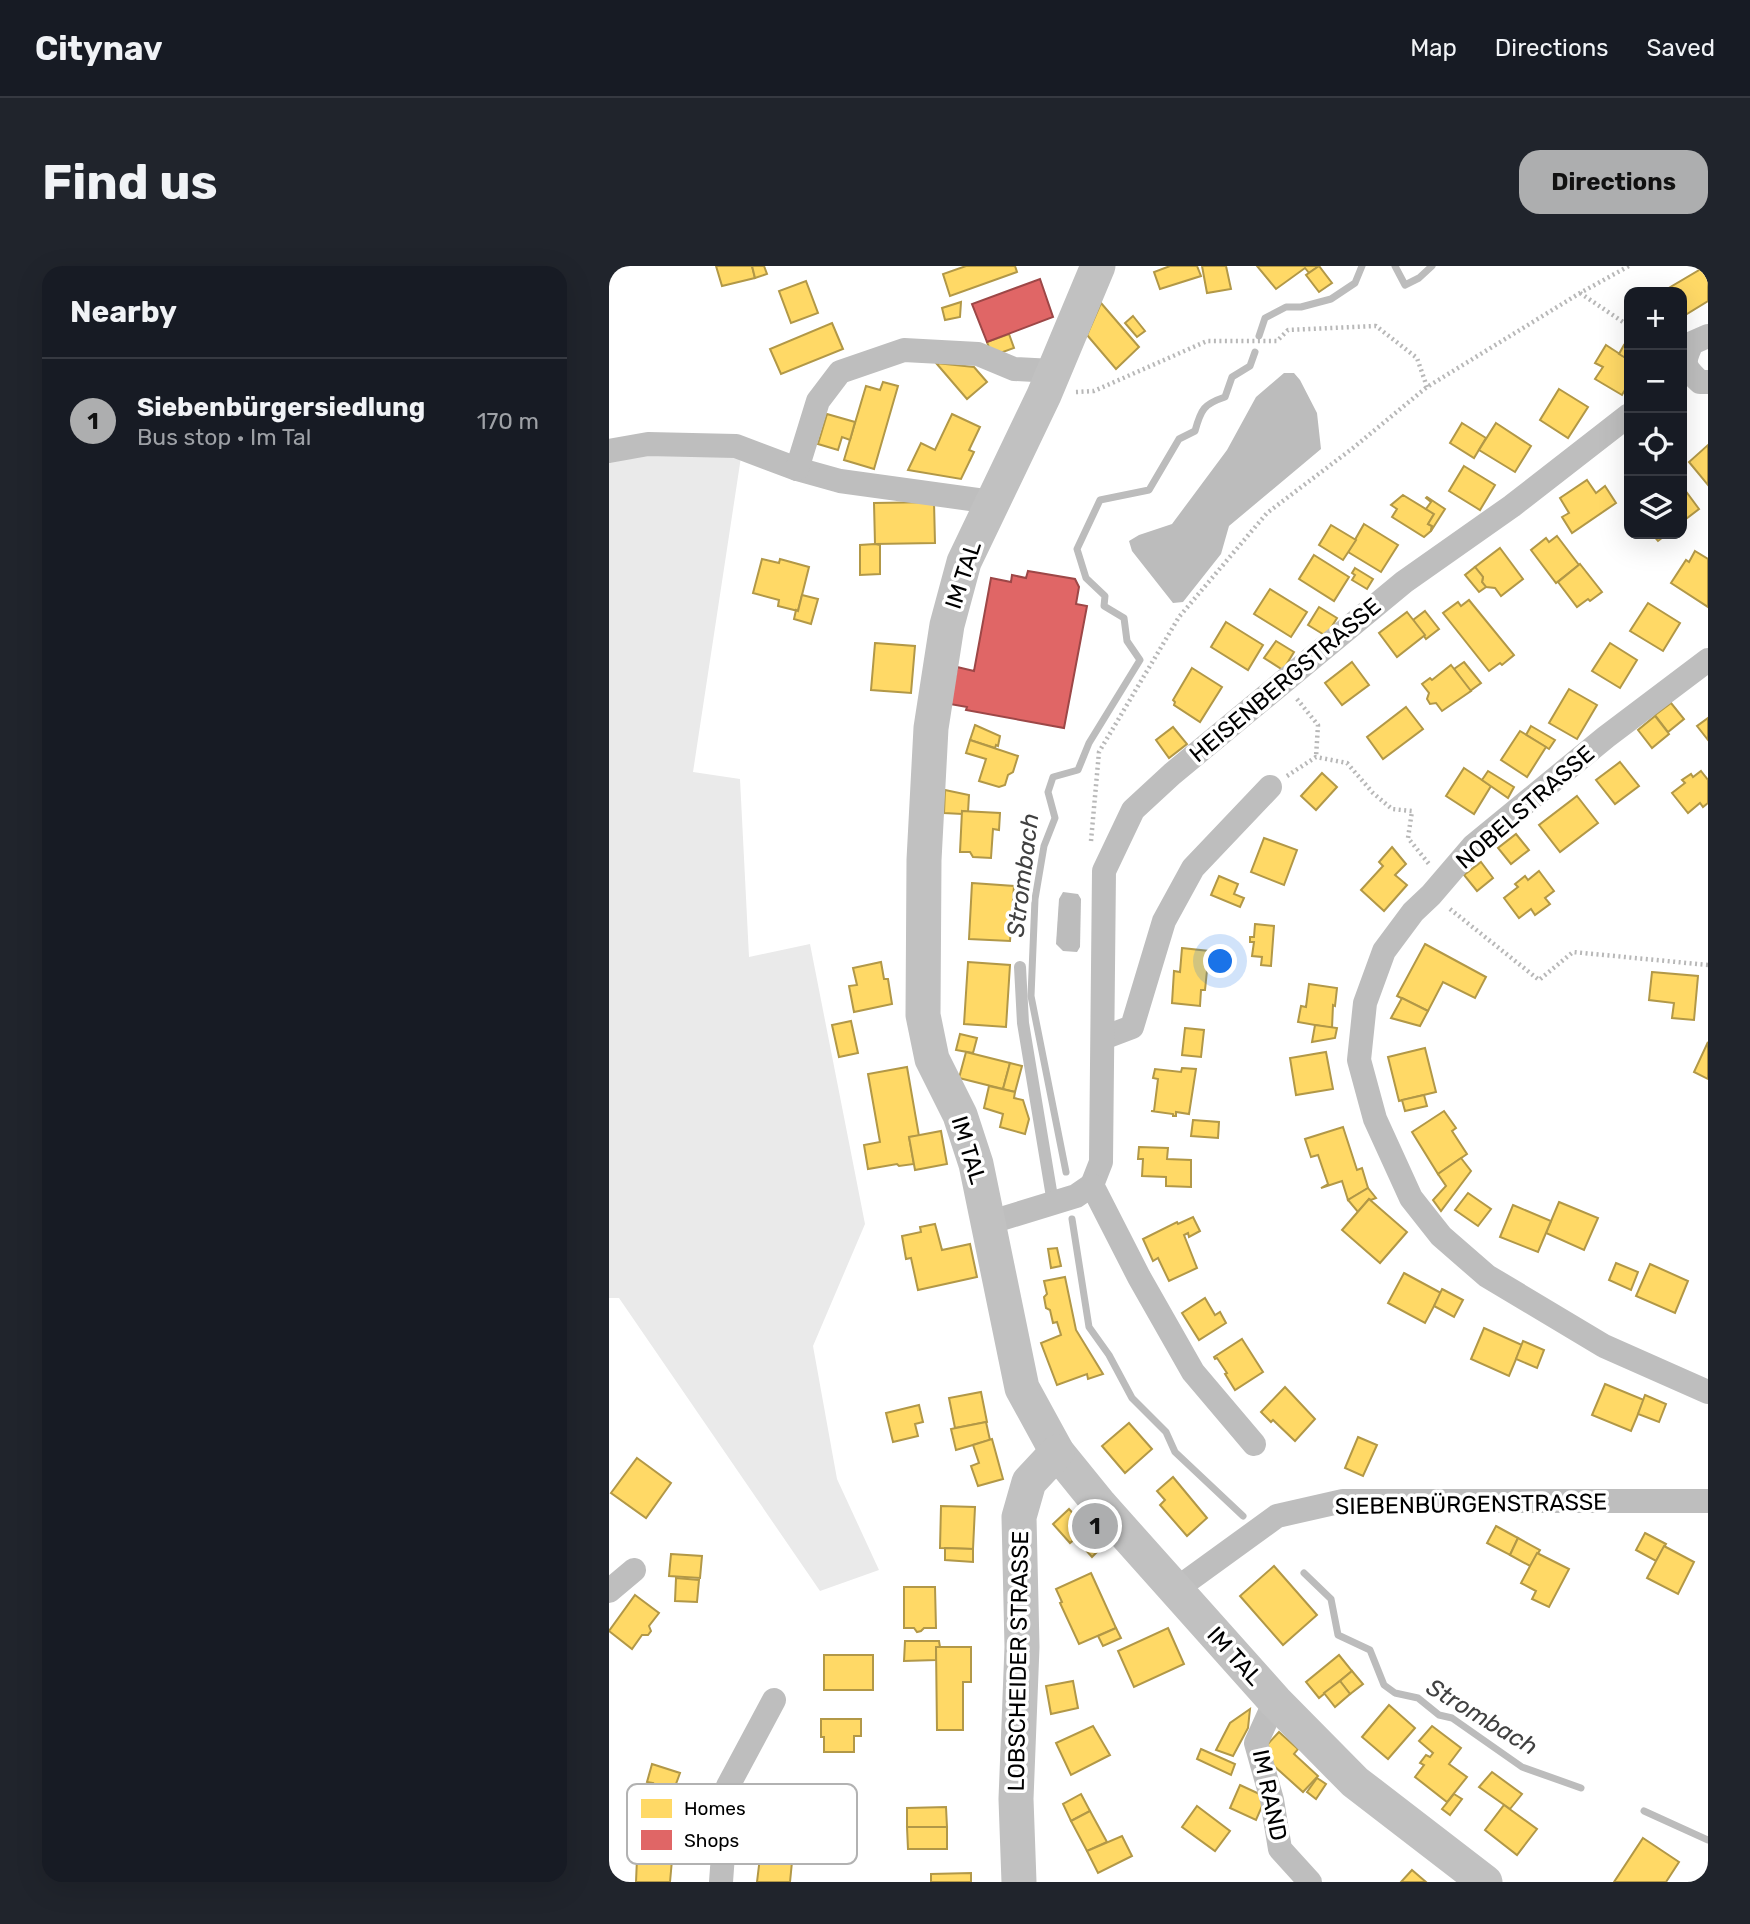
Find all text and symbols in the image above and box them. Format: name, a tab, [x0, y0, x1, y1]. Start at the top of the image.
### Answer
text: Citynav	[35, 29, 163, 68]
text: Map	[1410, 34, 1457, 62]
text: Directions	[1495, 34, 1608, 62]
text: Saved	[1646, 34, 1715, 62]
button: Directions	[1519, 150, 1708, 214]
text: Find us	[42, 153, 218, 211]
map controls	[1624, 287, 1687, 539]
button: +	[1624, 287, 1687, 350]
text: Nearby	[70, 294, 177, 330]
button: −	[1624, 350, 1687, 413]
text: Siebenbürgersiedlung	[137, 392, 425, 423]
text: 1	[87, 407, 99, 435]
text: 170 m	[477, 407, 539, 435]
button: locate	[1624, 413, 1687, 476]
text: Bus stop · Im Tal	[137, 423, 311, 451]
button: layers	[1624, 476, 1687, 539]
street label: IM TAL	[939, 538, 987, 612]
street label: HEISENBERGSTRASSE	[1184, 592, 1386, 768]
street label: NOBELSTRASSE	[1450, 739, 1600, 875]
water label: Strombach	[1002, 812, 1044, 938]
your location	[1203, 944, 1237, 978]
street label: IM TAL	[945, 1113, 993, 1187]
street label: SIEBENBÜRGENSTRASSE	[1335, 1488, 1607, 1520]
pin: 1	[1072, 1500, 1118, 1552]
street label: LOBSCHEIDER STRASSE	[1002, 1530, 1034, 1792]
street label: IM TAL	[1201, 1621, 1269, 1691]
water label: Strombach	[1421, 1673, 1543, 1761]
street label: IM RAND	[1247, 1747, 1293, 1843]
legend	[627, 1784, 857, 1864]
text: Homes	[684, 1797, 746, 1820]
text: Shops	[684, 1829, 739, 1852]

